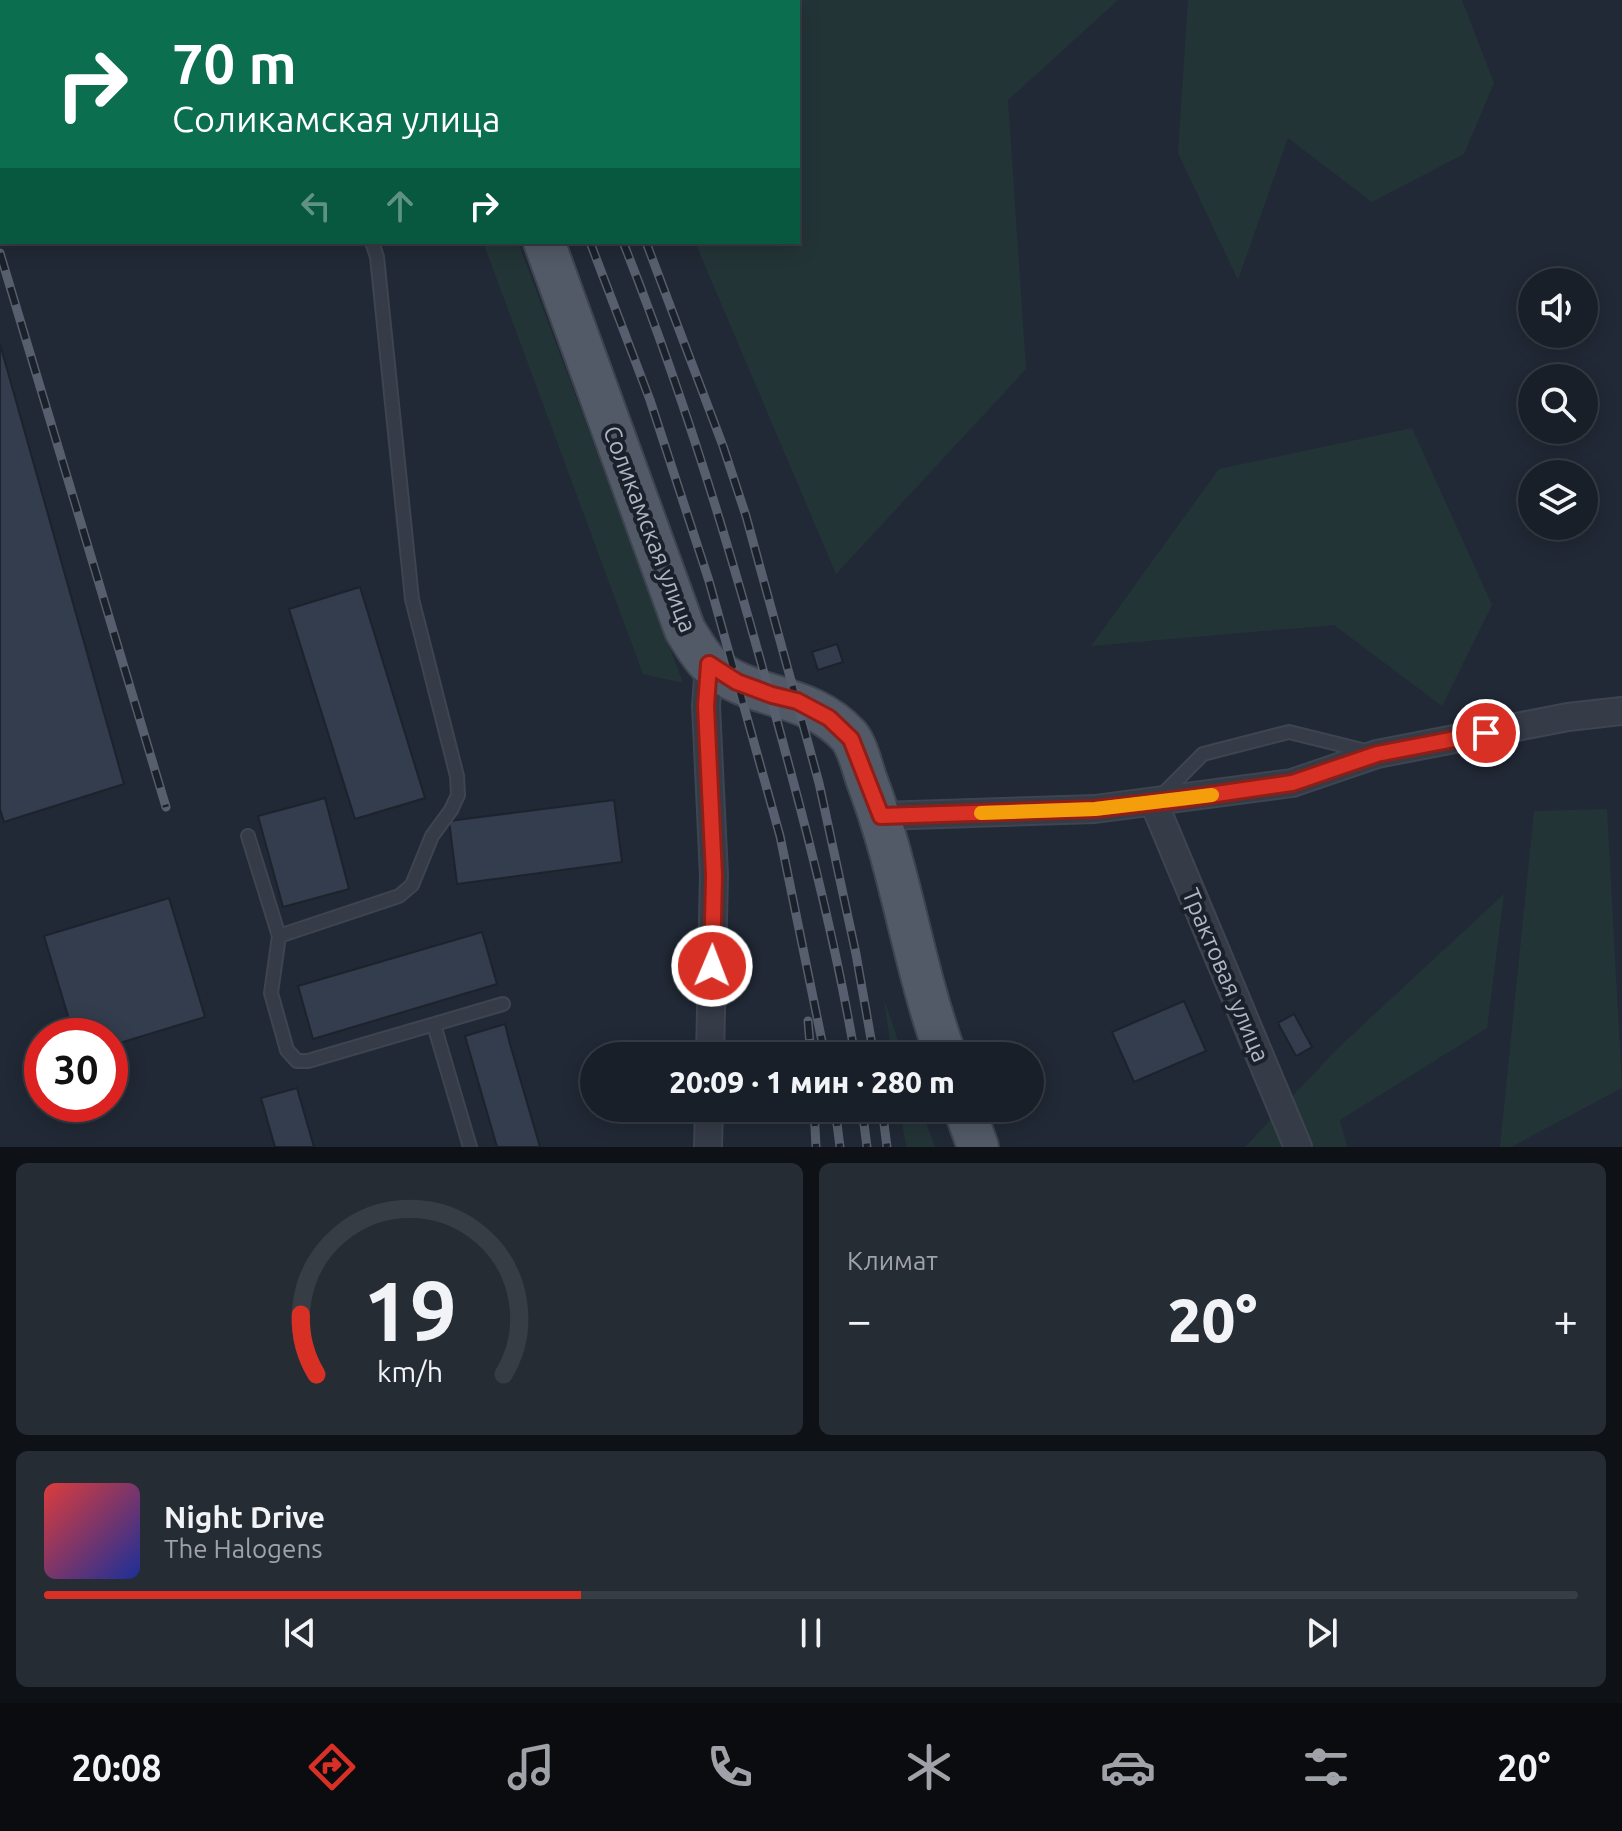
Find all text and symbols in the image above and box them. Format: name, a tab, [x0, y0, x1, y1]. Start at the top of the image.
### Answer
icon: right	[40, 32, 144, 136]
text: 70 m	[172, 32, 297, 95]
text: Соликамская улица	[172, 98, 501, 139]
icon: left	[294, 184, 338, 228]
icon: ahead	[378, 184, 422, 228]
icon: right	[462, 184, 506, 228]
map controls	[1518, 268, 1598, 540]
button: sound	[1518, 268, 1598, 348]
button: search	[1518, 364, 1598, 444]
street label: Соликамская улица	[598, 422, 702, 636]
button: layers	[1518, 460, 1598, 540]
pin	[1452, 699, 1520, 767]
icon: arrive	[1464, 711, 1508, 755]
street label: Трактовая улица	[1177, 884, 1275, 1066]
position arrow	[670, 924, 754, 1008]
speed limit sign: 30	[24, 1018, 128, 1122]
text: 20:09 · 1 мин · 280 m	[669, 1065, 955, 1099]
text: Климат	[847, 1246, 938, 1275]
text: 19	[363, 1263, 456, 1357]
text: 20°	[1168, 1286, 1257, 1353]
text: −	[847, 1295, 872, 1344]
text: +	[1553, 1295, 1578, 1344]
text: km/h	[377, 1355, 443, 1387]
text: Night Drive	[164, 1500, 325, 1534]
text: The Halogens	[164, 1534, 323, 1563]
icon: previous	[278, 1611, 322, 1655]
icon: pause	[789, 1611, 833, 1655]
icon: next	[1300, 1611, 1344, 1655]
icon: directions	[304, 1739, 360, 1795]
icon: music	[503, 1739, 559, 1795]
icon: phone	[702, 1739, 758, 1795]
icon: climate	[901, 1739, 957, 1795]
icon: car	[1100, 1739, 1156, 1795]
icon: filters	[1298, 1739, 1354, 1795]
text: 20:08	[71, 1747, 161, 1788]
text: 20°	[1497, 1747, 1551, 1788]

